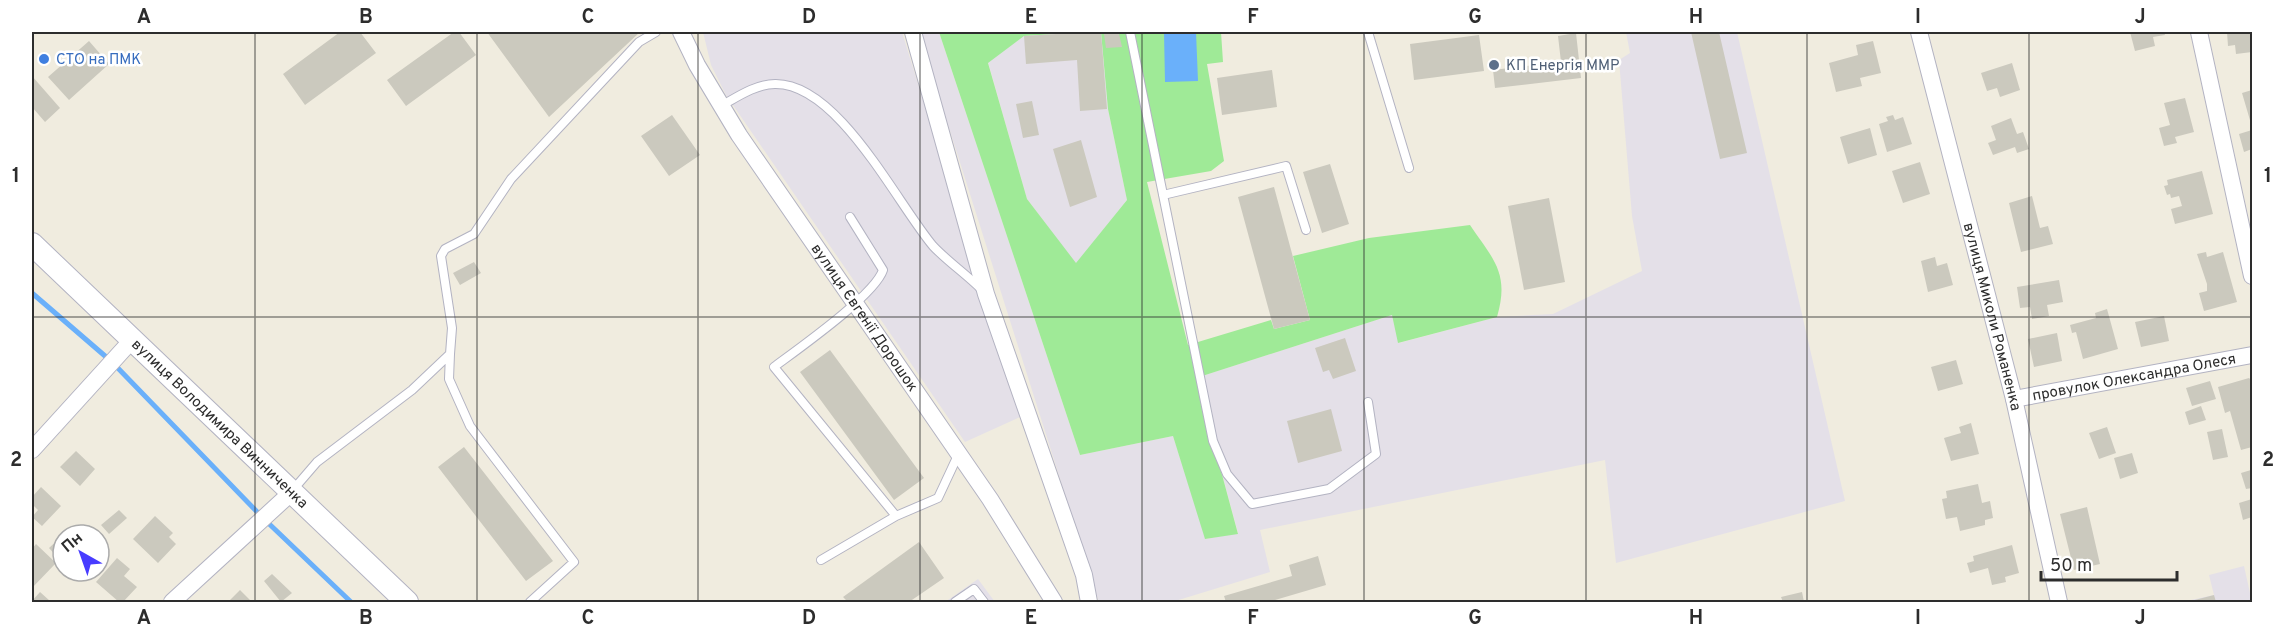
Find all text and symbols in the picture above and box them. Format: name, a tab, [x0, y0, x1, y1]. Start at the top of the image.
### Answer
text: A	[137, 5, 151, 31]
text: B	[359, 5, 373, 31]
text: C	[582, 5, 594, 31]
text: D	[802, 5, 816, 31]
text: E	[1025, 5, 1037, 31]
text: F	[1247, 5, 1259, 31]
text: G	[1468, 5, 1482, 31]
text: H	[1689, 5, 1703, 31]
text: I	[1915, 5, 1921, 31]
text: J	[2134, 5, 2146, 31]
place label: СТО на ПМК	[56, 51, 141, 70]
marker: СТО на ПМК	[37, 52, 51, 66]
place label: КП Енергія ММР	[1506, 57, 1620, 76]
marker: КП Енергія ММР	[1487, 58, 1501, 72]
text: 1	[12, 164, 20, 190]
text: 1	[2264, 164, 2272, 190]
street label: вулиця Миколи Романенка	[1958, 221, 2024, 413]
street label: вулиця Євгенії Дорошок	[806, 241, 921, 396]
street label: вулиця Володимира Винниченка	[127, 336, 311, 513]
street label: провулок Олександра Олеся	[2031, 350, 2238, 406]
text: 2	[10, 448, 22, 474]
text: 2	[2262, 448, 2274, 474]
north arrow	[51, 523, 111, 583]
text: Пн	[58, 528, 87, 558]
scale bar	[2041, 544, 2178, 582]
text: 50 m	[2050, 555, 2092, 578]
text: A	[137, 606, 151, 632]
text: B	[359, 606, 373, 632]
text: C	[582, 606, 594, 632]
text: D	[802, 606, 816, 632]
text: E	[1025, 606, 1037, 632]
text: F	[1247, 606, 1259, 632]
text: G	[1468, 606, 1482, 632]
text: H	[1689, 606, 1703, 632]
text: I	[1915, 606, 1921, 632]
text: J	[2134, 606, 2146, 632]

